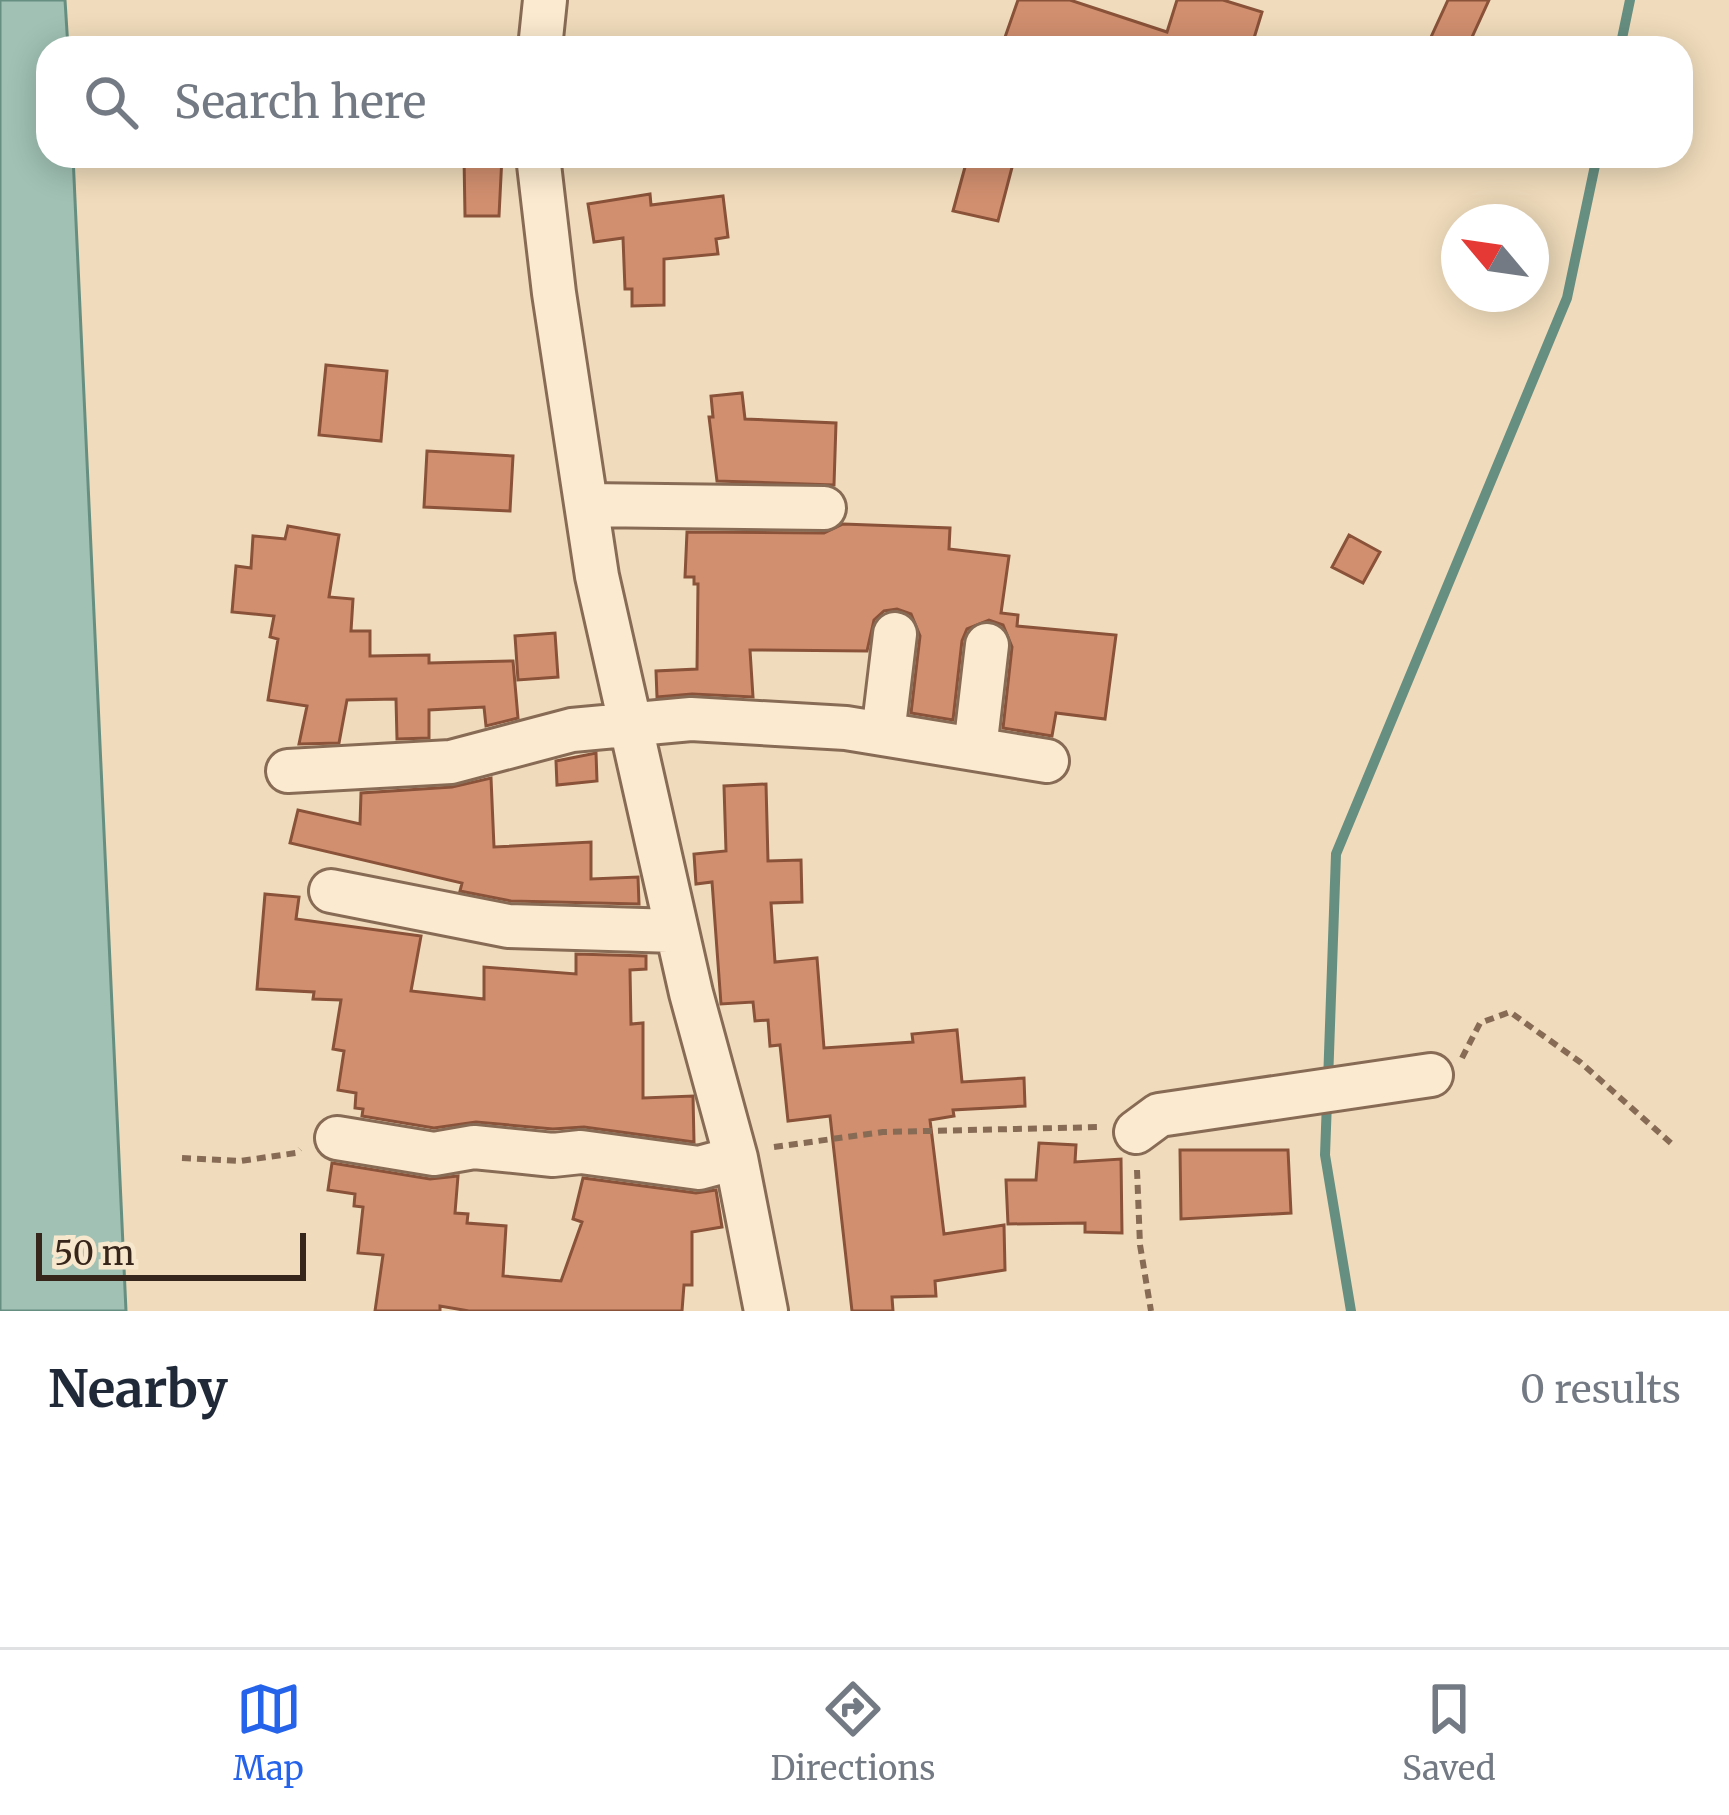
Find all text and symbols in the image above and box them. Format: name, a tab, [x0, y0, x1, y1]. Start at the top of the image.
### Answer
search box	[36, 36, 1693, 168]
icon: search	[78, 69, 144, 135]
text: Search here	[174, 74, 426, 130]
north arrow	[1441, 204, 1549, 312]
scale bar	[36, 1227, 306, 1280]
text: 50 m	[54, 1233, 135, 1274]
text: Nearby	[48, 1357, 228, 1421]
text: 0 results	[1520, 1365, 1681, 1414]
tab: Map	[233, 1676, 304, 1789]
tab: Directions	[770, 1676, 935, 1789]
tab: Saved	[1402, 1676, 1496, 1789]

